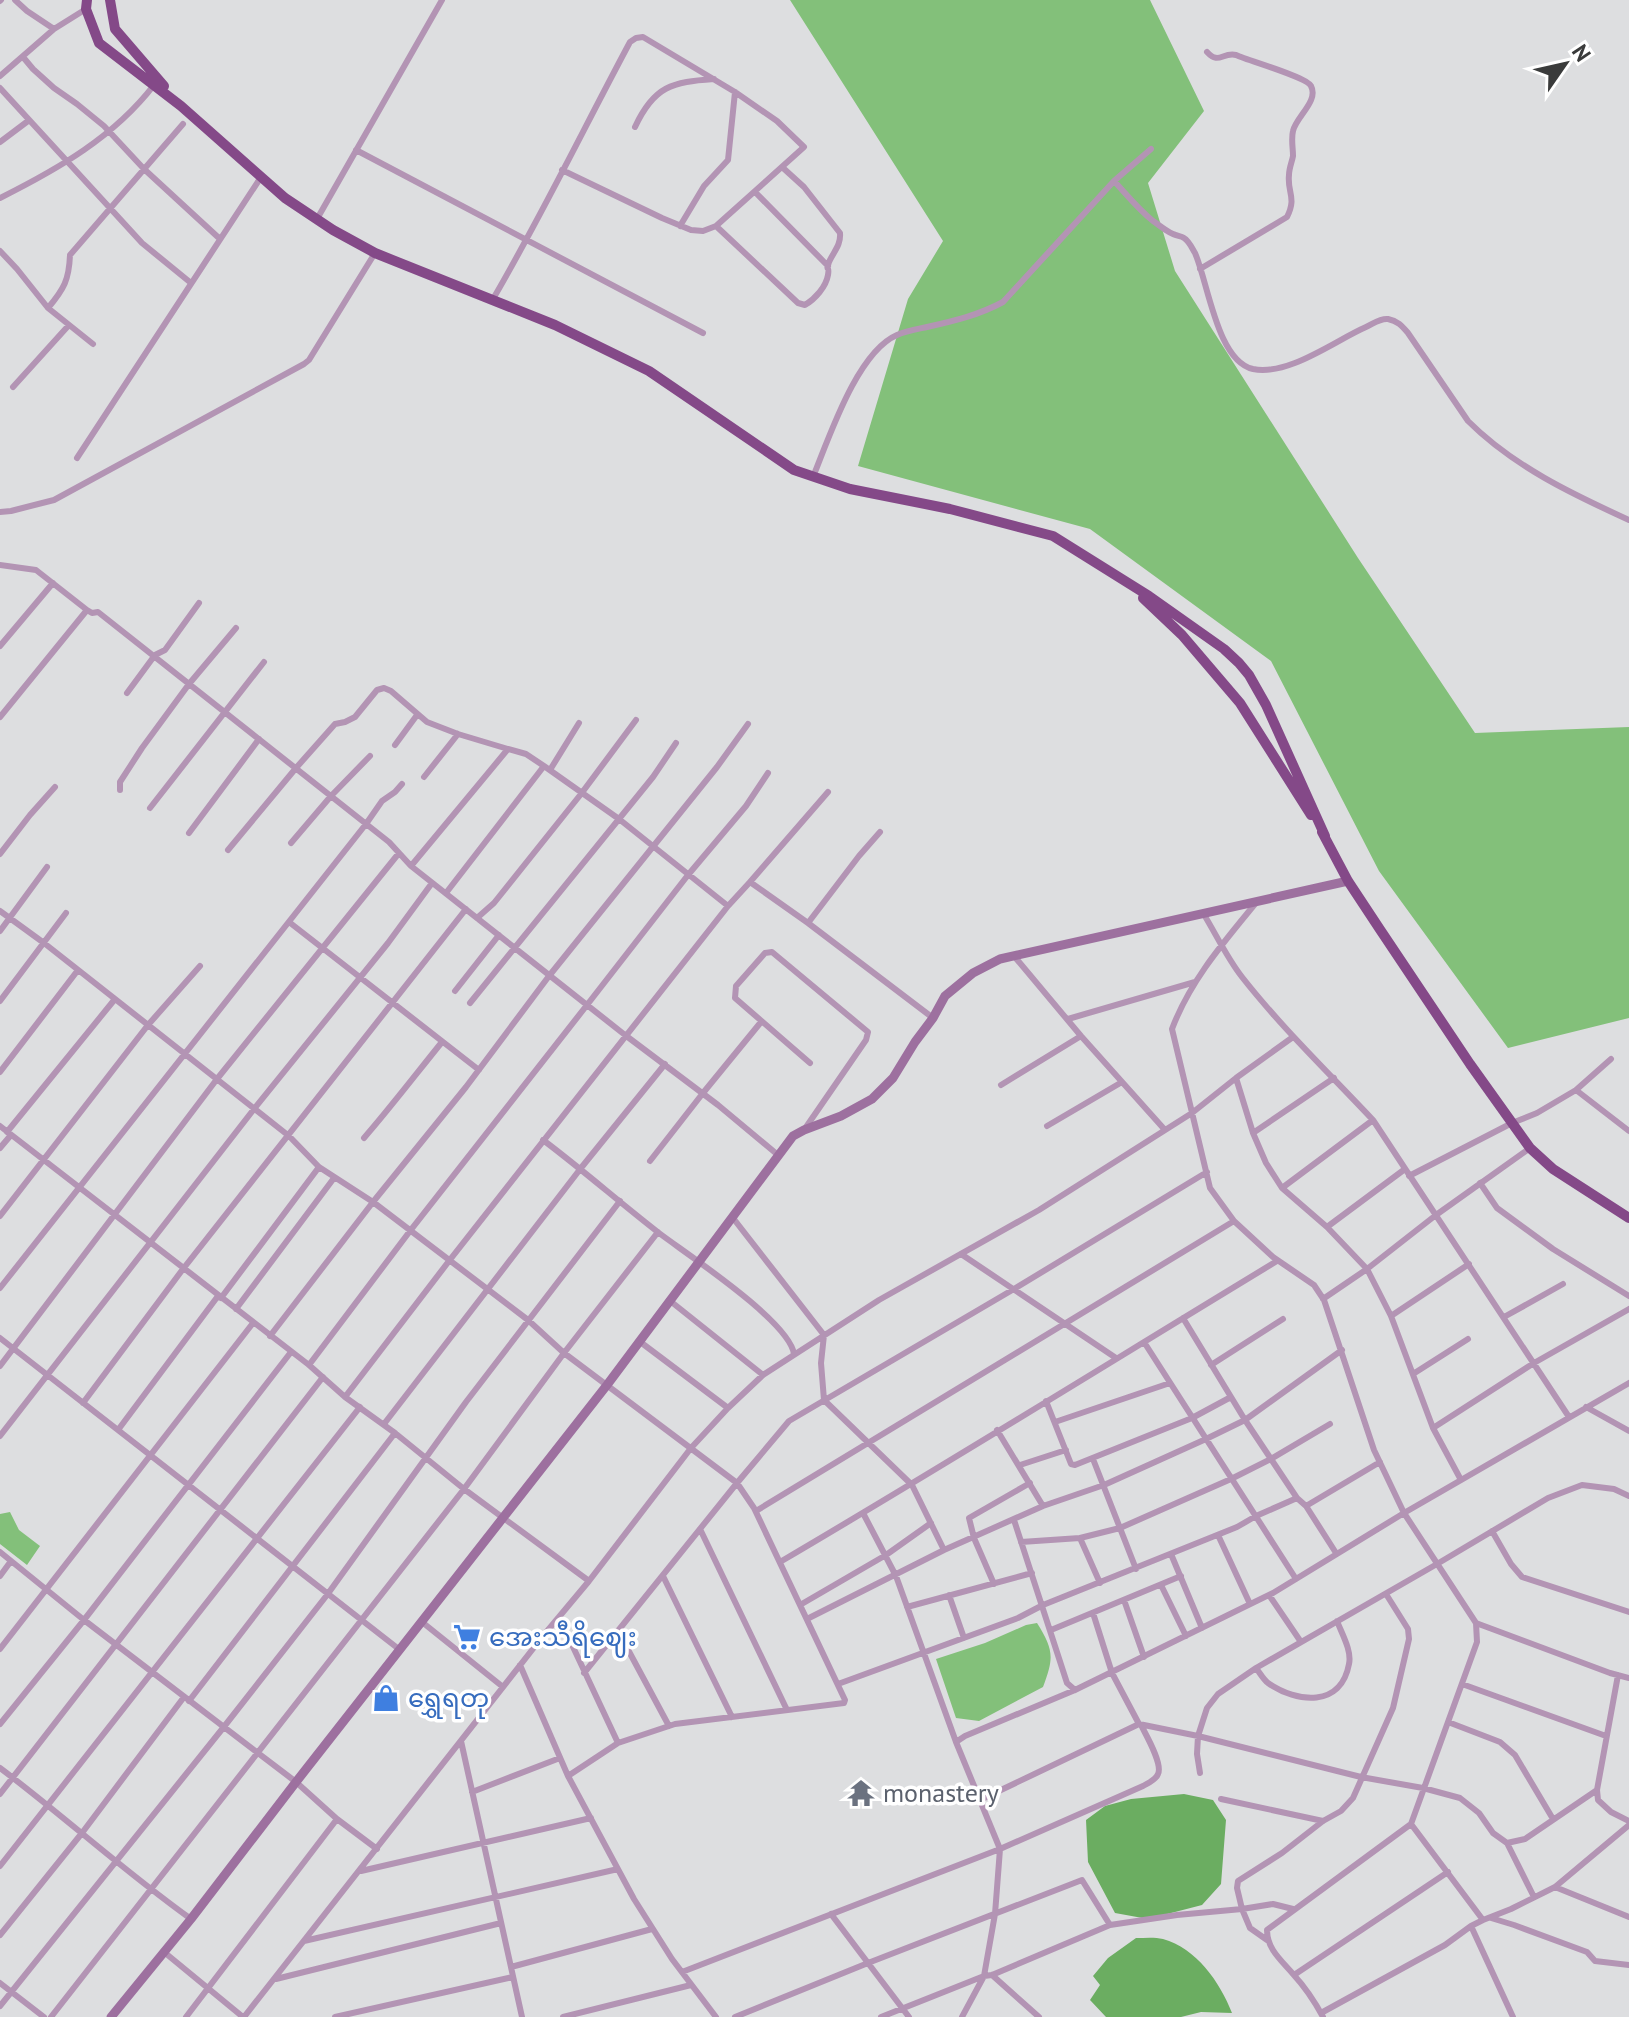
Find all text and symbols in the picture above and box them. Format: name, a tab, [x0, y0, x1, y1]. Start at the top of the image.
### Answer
north arrow	[1525, 24, 1605, 104]
text: N	[1566, 39, 1597, 67]
place label: အေးသီရိဈေး	[489, 1620, 637, 1658]
supermarket icon: အေးသီရိဈေး	[452, 1622, 482, 1652]
place label: ရွှေရတု	[408, 1681, 489, 1719]
shop icon: ရွှေရတု	[371, 1683, 401, 1713]
place label: monastery	[883, 1776, 999, 1809]
temple icon: monastery	[846, 1778, 876, 1808]

